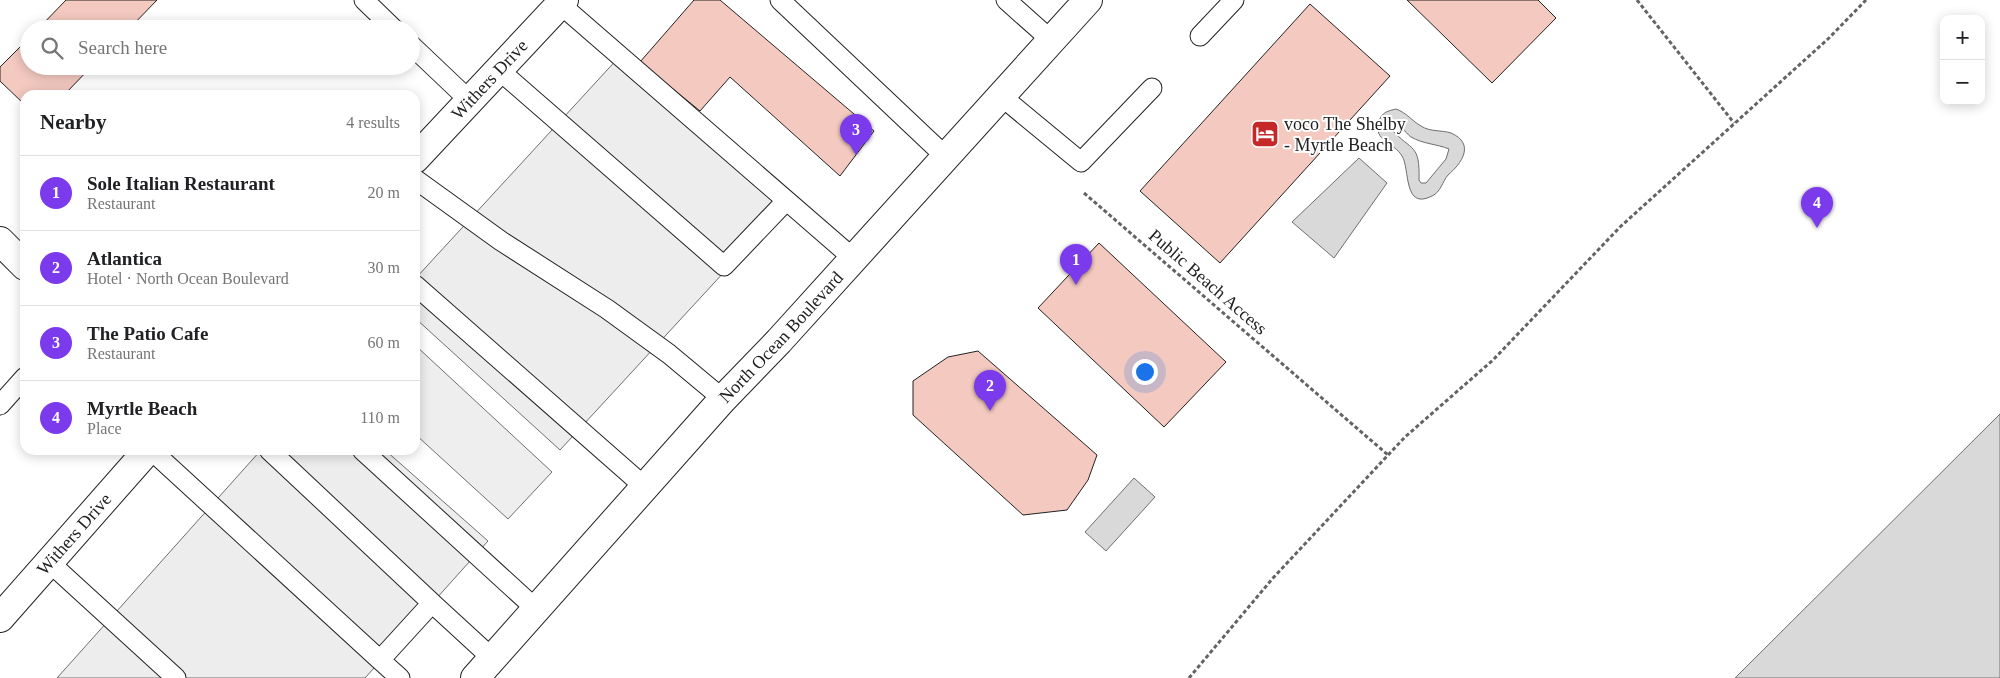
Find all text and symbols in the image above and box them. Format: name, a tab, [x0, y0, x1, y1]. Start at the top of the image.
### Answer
map controls	[1940, 15, 1985, 105]
button: +	[1940, 15, 1985, 60]
search box	[20, 20, 420, 75]
icon: search	[38, 34, 66, 62]
street label: Withers Drive	[447, 35, 532, 123]
text: Search here	[78, 37, 167, 58]
button: −	[1940, 60, 1985, 105]
text: Nearby	[40, 110, 107, 134]
text: 4 results	[346, 114, 400, 131]
pin: 3	[840, 114, 872, 155]
place label: voco The Shelby - Myrtle Beach	[1284, 114, 1406, 155]
hotel icon: voco The Shelby - Myrtle Beach	[1250, 119, 1280, 149]
text: Sole Italian Restaurant	[87, 173, 275, 194]
text: 1	[52, 184, 60, 201]
text: 20 m	[368, 184, 400, 201]
pin: 4	[1801, 187, 1833, 228]
text: Restaurant	[87, 195, 155, 212]
street label: Public Beach Access	[1145, 225, 1271, 339]
pin: 1	[1060, 244, 1092, 285]
text: Atlantica	[87, 248, 162, 269]
text: 2	[52, 259, 60, 276]
text: 30 m	[368, 259, 400, 276]
street label: North Ocean Boulevard	[715, 268, 847, 407]
text: Hotel · North Ocean Boulevard	[87, 270, 289, 287]
text: The Patio Cafe	[87, 323, 208, 344]
text: 3	[52, 334, 60, 351]
text: 60 m	[368, 334, 400, 351]
text: Restaurant	[87, 345, 155, 362]
your location	[1132, 359, 1158, 385]
pin: 2	[974, 370, 1006, 411]
text: Myrtle Beach	[87, 398, 197, 419]
text: 4	[52, 409, 60, 426]
text: 110 m	[360, 409, 400, 426]
text: Place	[87, 420, 122, 437]
street label: Withers Drive	[33, 489, 115, 579]

